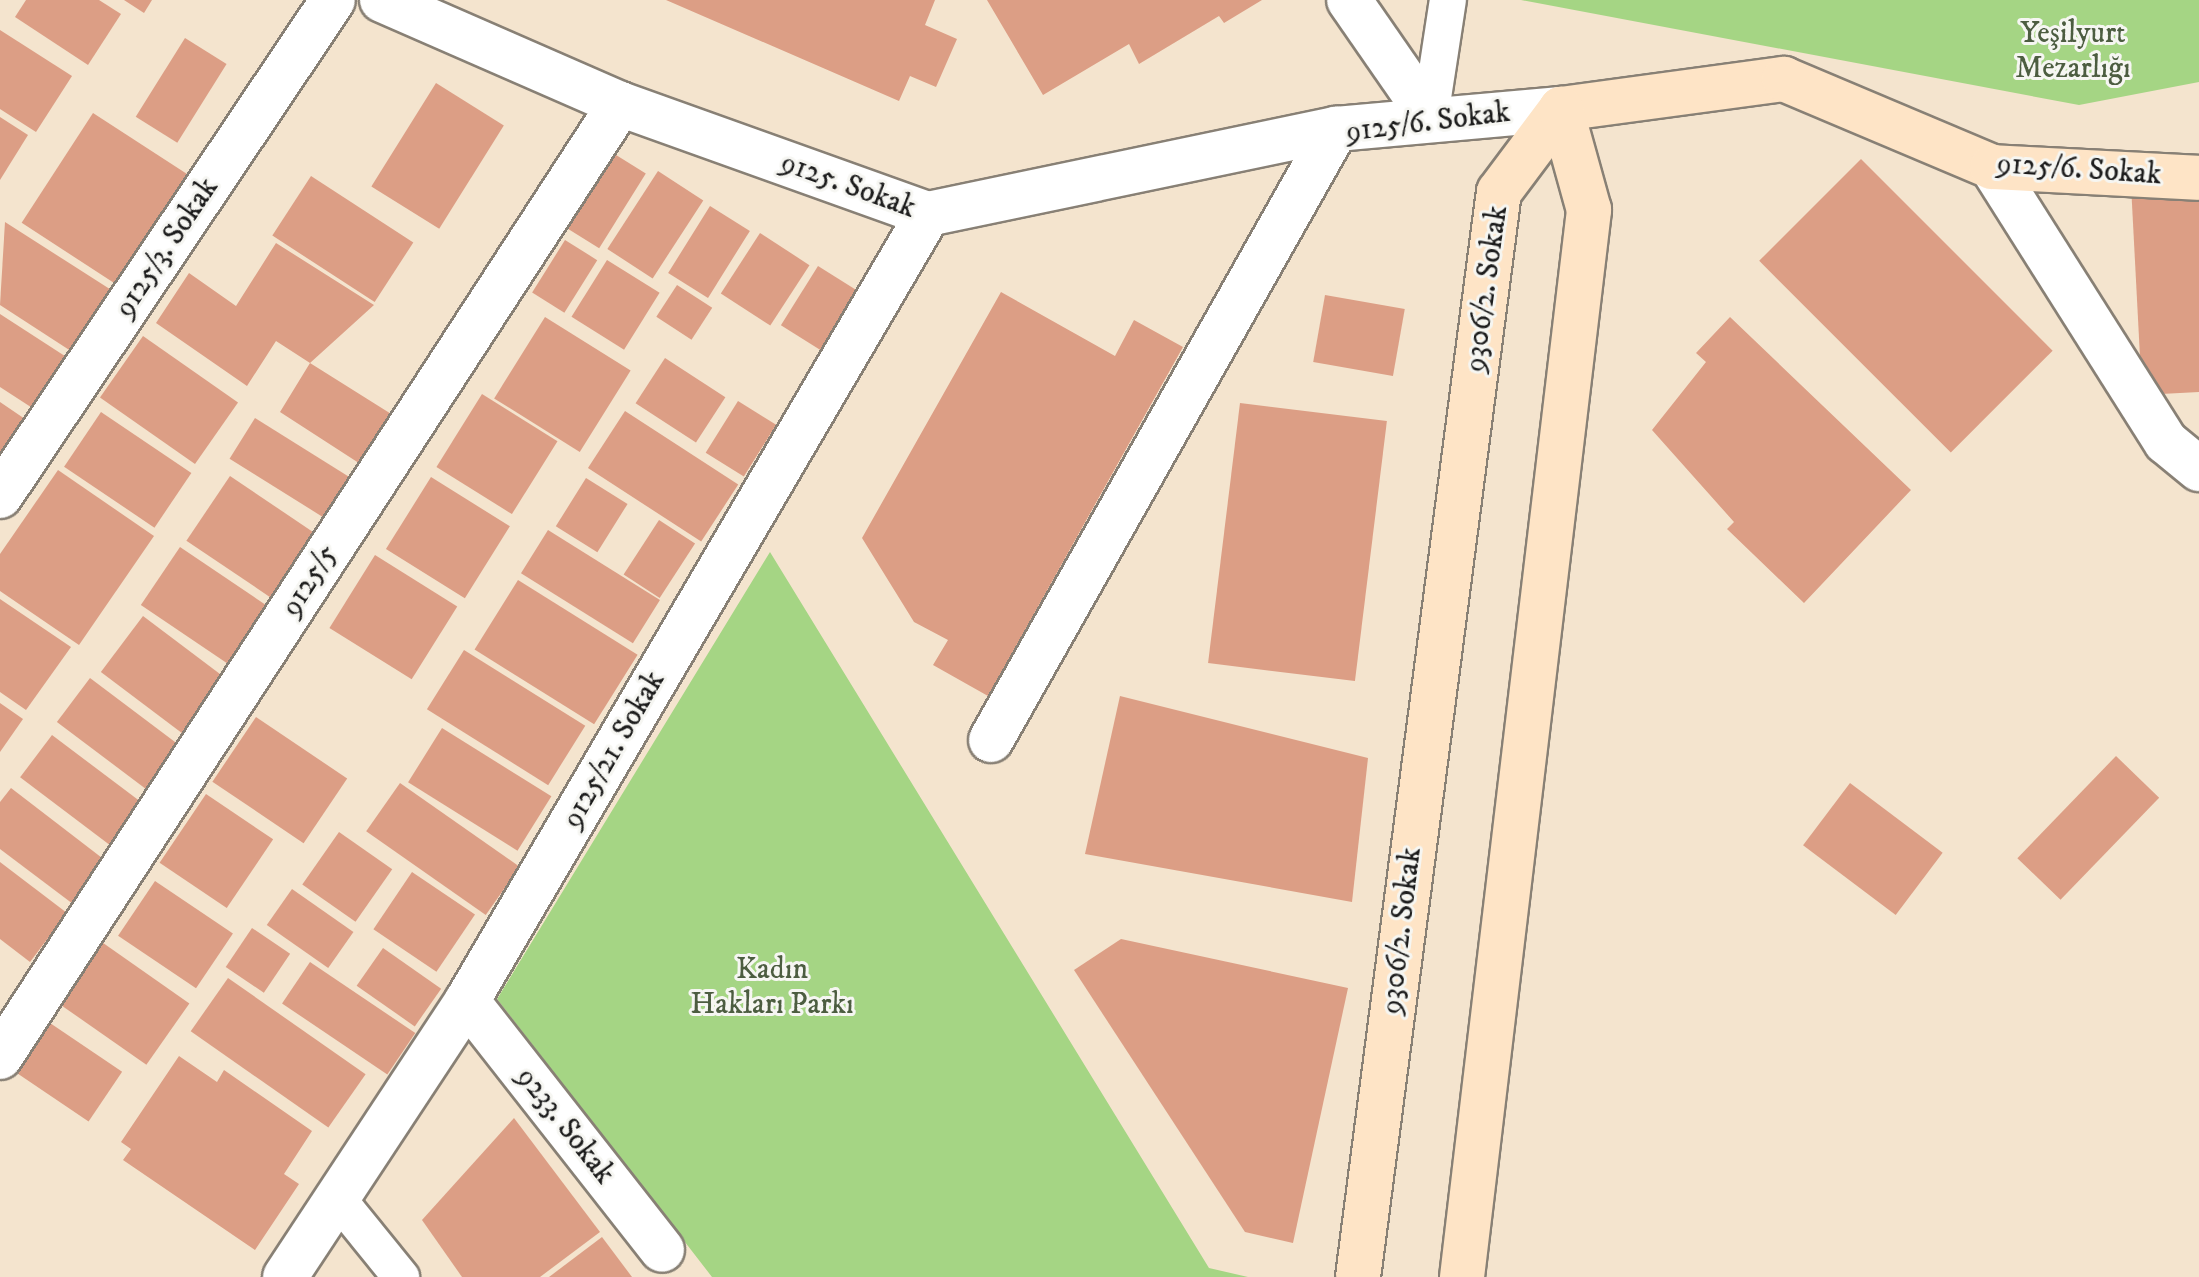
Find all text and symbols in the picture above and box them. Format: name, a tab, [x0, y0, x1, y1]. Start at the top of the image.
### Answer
park label: Yeşilyurt Mezarlığı	[2015, 16, 2131, 86]
street label: 9125/6. Sokak	[1344, 95, 1512, 151]
street label: 9125. Sokak	[776, 145, 920, 227]
street label: 9125/6. Sokak	[1996, 146, 2162, 194]
street label: 9125/3. Sokak	[107, 171, 227, 325]
street label: 9306/2. Sokak	[1458, 204, 1516, 374]
street label: 9125/5	[274, 539, 346, 623]
street label: 9125/21. Sokak	[555, 665, 673, 835]
street label: 9306/2. Sokak	[1374, 846, 1430, 1016]
park label: Kadın Hakları Parkı	[690, 952, 854, 1022]
street label: 9233. Sokak	[508, 1060, 622, 1192]

